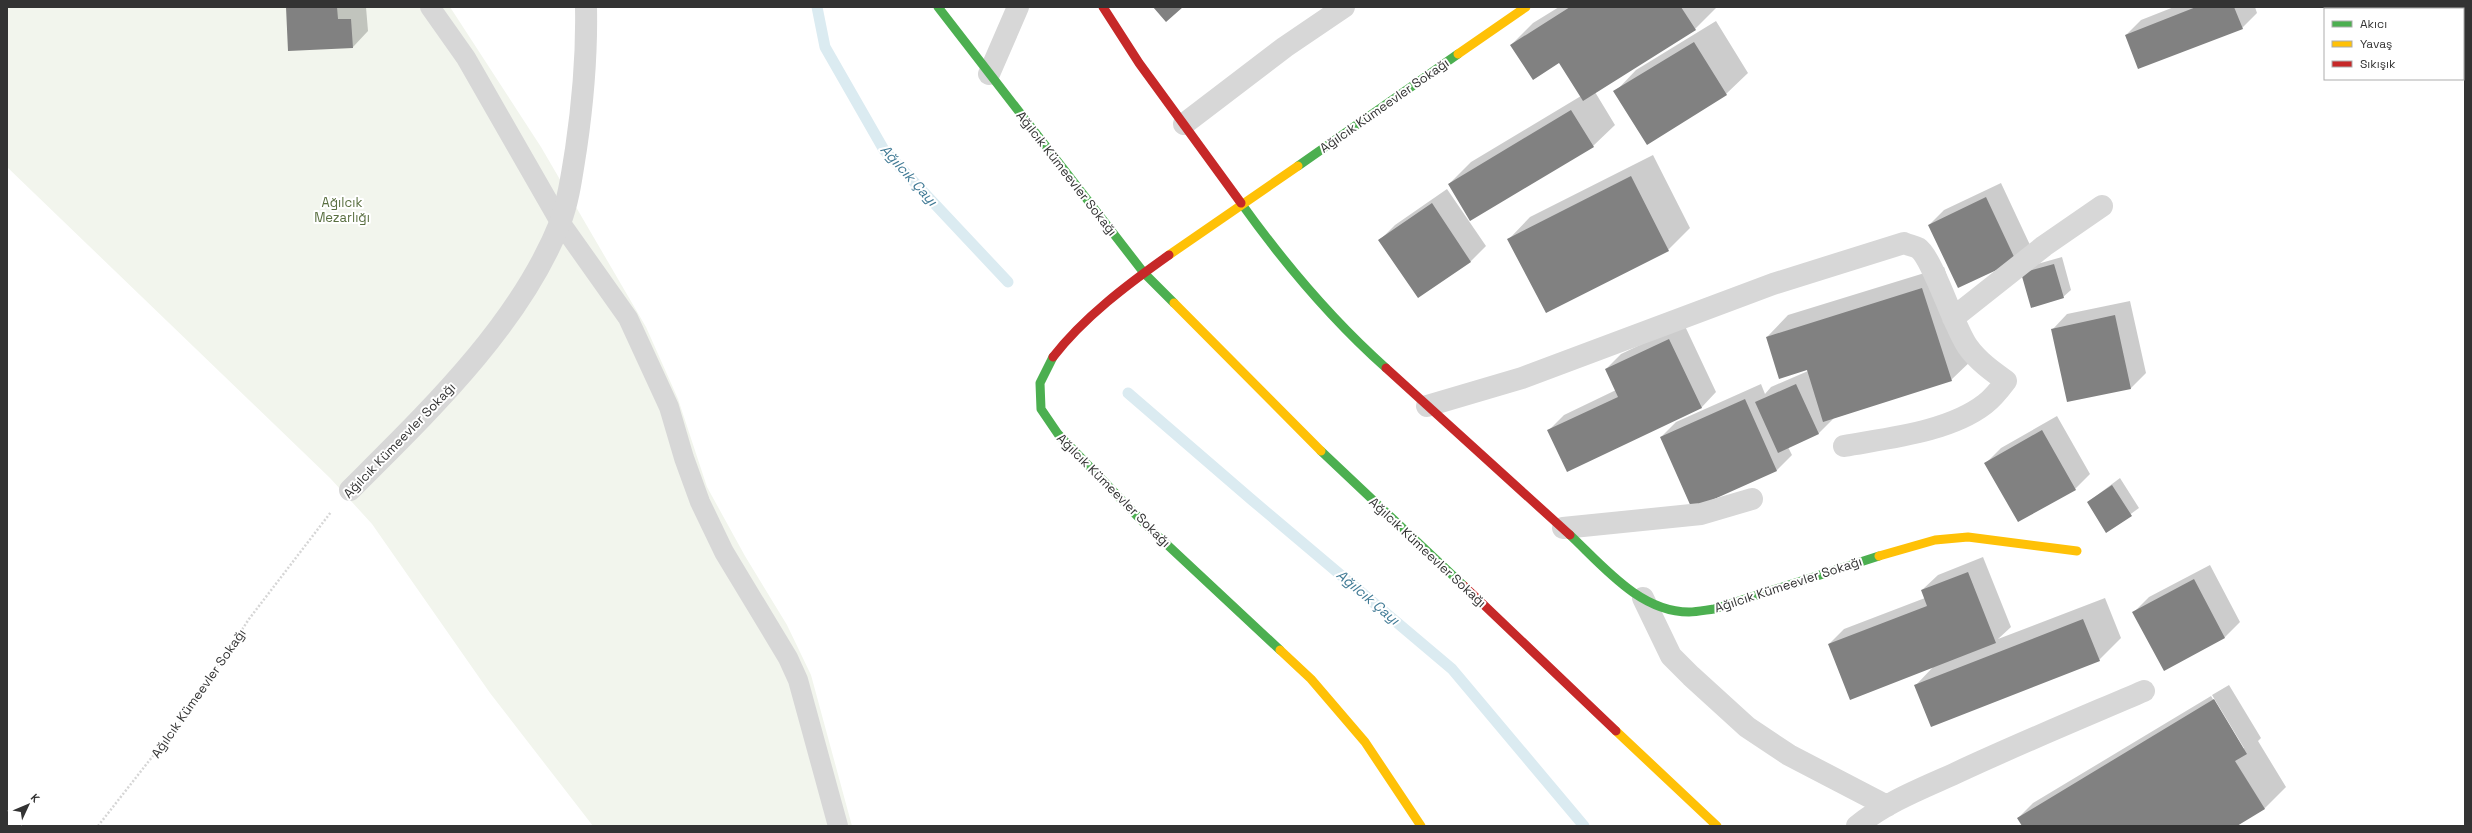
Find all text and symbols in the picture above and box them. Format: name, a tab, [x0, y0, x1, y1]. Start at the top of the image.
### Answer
legend	[2324, 8, 2464, 80]
text: Akıcı	[2360, 16, 2387, 32]
text: Yavaş	[2360, 36, 2392, 52]
street label: Ağılcık Kümeevler Sokağı	[1316, 54, 1452, 157]
text: Sıkışık	[2360, 56, 2396, 72]
street label: Ağılcık Kümeevler Sokağı	[1012, 107, 1121, 239]
water label: Ağılcık Çayı	[877, 141, 942, 210]
park label: Ağılcık Mezarlığı	[314, 194, 370, 226]
street label: Ağılcık Kümeevler Sokağı	[340, 379, 459, 502]
street label: Ağılcık Kümeevler Sokağı	[1053, 430, 1174, 551]
street label: Ağılcık Kümeevler Sokağı	[1366, 494, 1490, 611]
street label: Ağılcık Kümeevler Sokağı	[1712, 553, 1864, 616]
water label: Ağılcık Çayı	[1333, 566, 1404, 629]
street label: Ağılcık Kümeevler Sokağı	[147, 625, 250, 761]
north arrow	[8, 785, 48, 825]
text: K	[28, 791, 43, 805]

